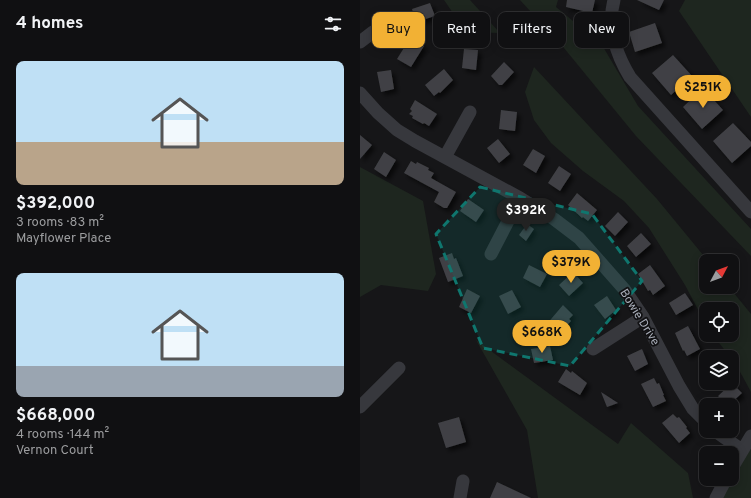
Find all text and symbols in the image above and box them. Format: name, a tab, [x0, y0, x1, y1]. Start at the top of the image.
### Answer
chip: Buy	[372, 12, 425, 48]
chip: Rent	[433, 12, 490, 48]
chip: Filters	[498, 12, 566, 48]
chip: New	[574, 12, 629, 48]
text: 4 homes	[16, 13, 83, 35]
icon: filters	[322, 13, 344, 35]
pin: $251K	[675, 75, 731, 109]
text: $251K	[684, 80, 722, 96]
icon: home	[144, 87, 216, 159]
text: $392,000	[16, 193, 95, 215]
pin: $392K	[498, 198, 554, 232]
text: $392K	[506, 203, 546, 219]
text: 3 rooms · 83 m²	[16, 215, 104, 231]
text: Mayflower Place	[16, 231, 111, 247]
pin: $379K	[543, 250, 599, 284]
north arrow	[699, 254, 739, 294]
map controls	[699, 254, 739, 486]
text: $379K	[551, 255, 591, 271]
street label: Bowie Drive	[615, 286, 663, 349]
icon: home	[144, 299, 216, 371]
button: locate	[699, 302, 739, 342]
pin: $668K	[514, 320, 570, 354]
text: $668K	[521, 325, 563, 341]
button: layers	[699, 350, 739, 390]
button: +	[699, 398, 739, 438]
text: $668,000	[16, 405, 95, 427]
text: 4 rooms · 144 m²	[16, 427, 109, 443]
text: Vernon Court	[16, 443, 94, 459]
button: −	[699, 446, 739, 486]

